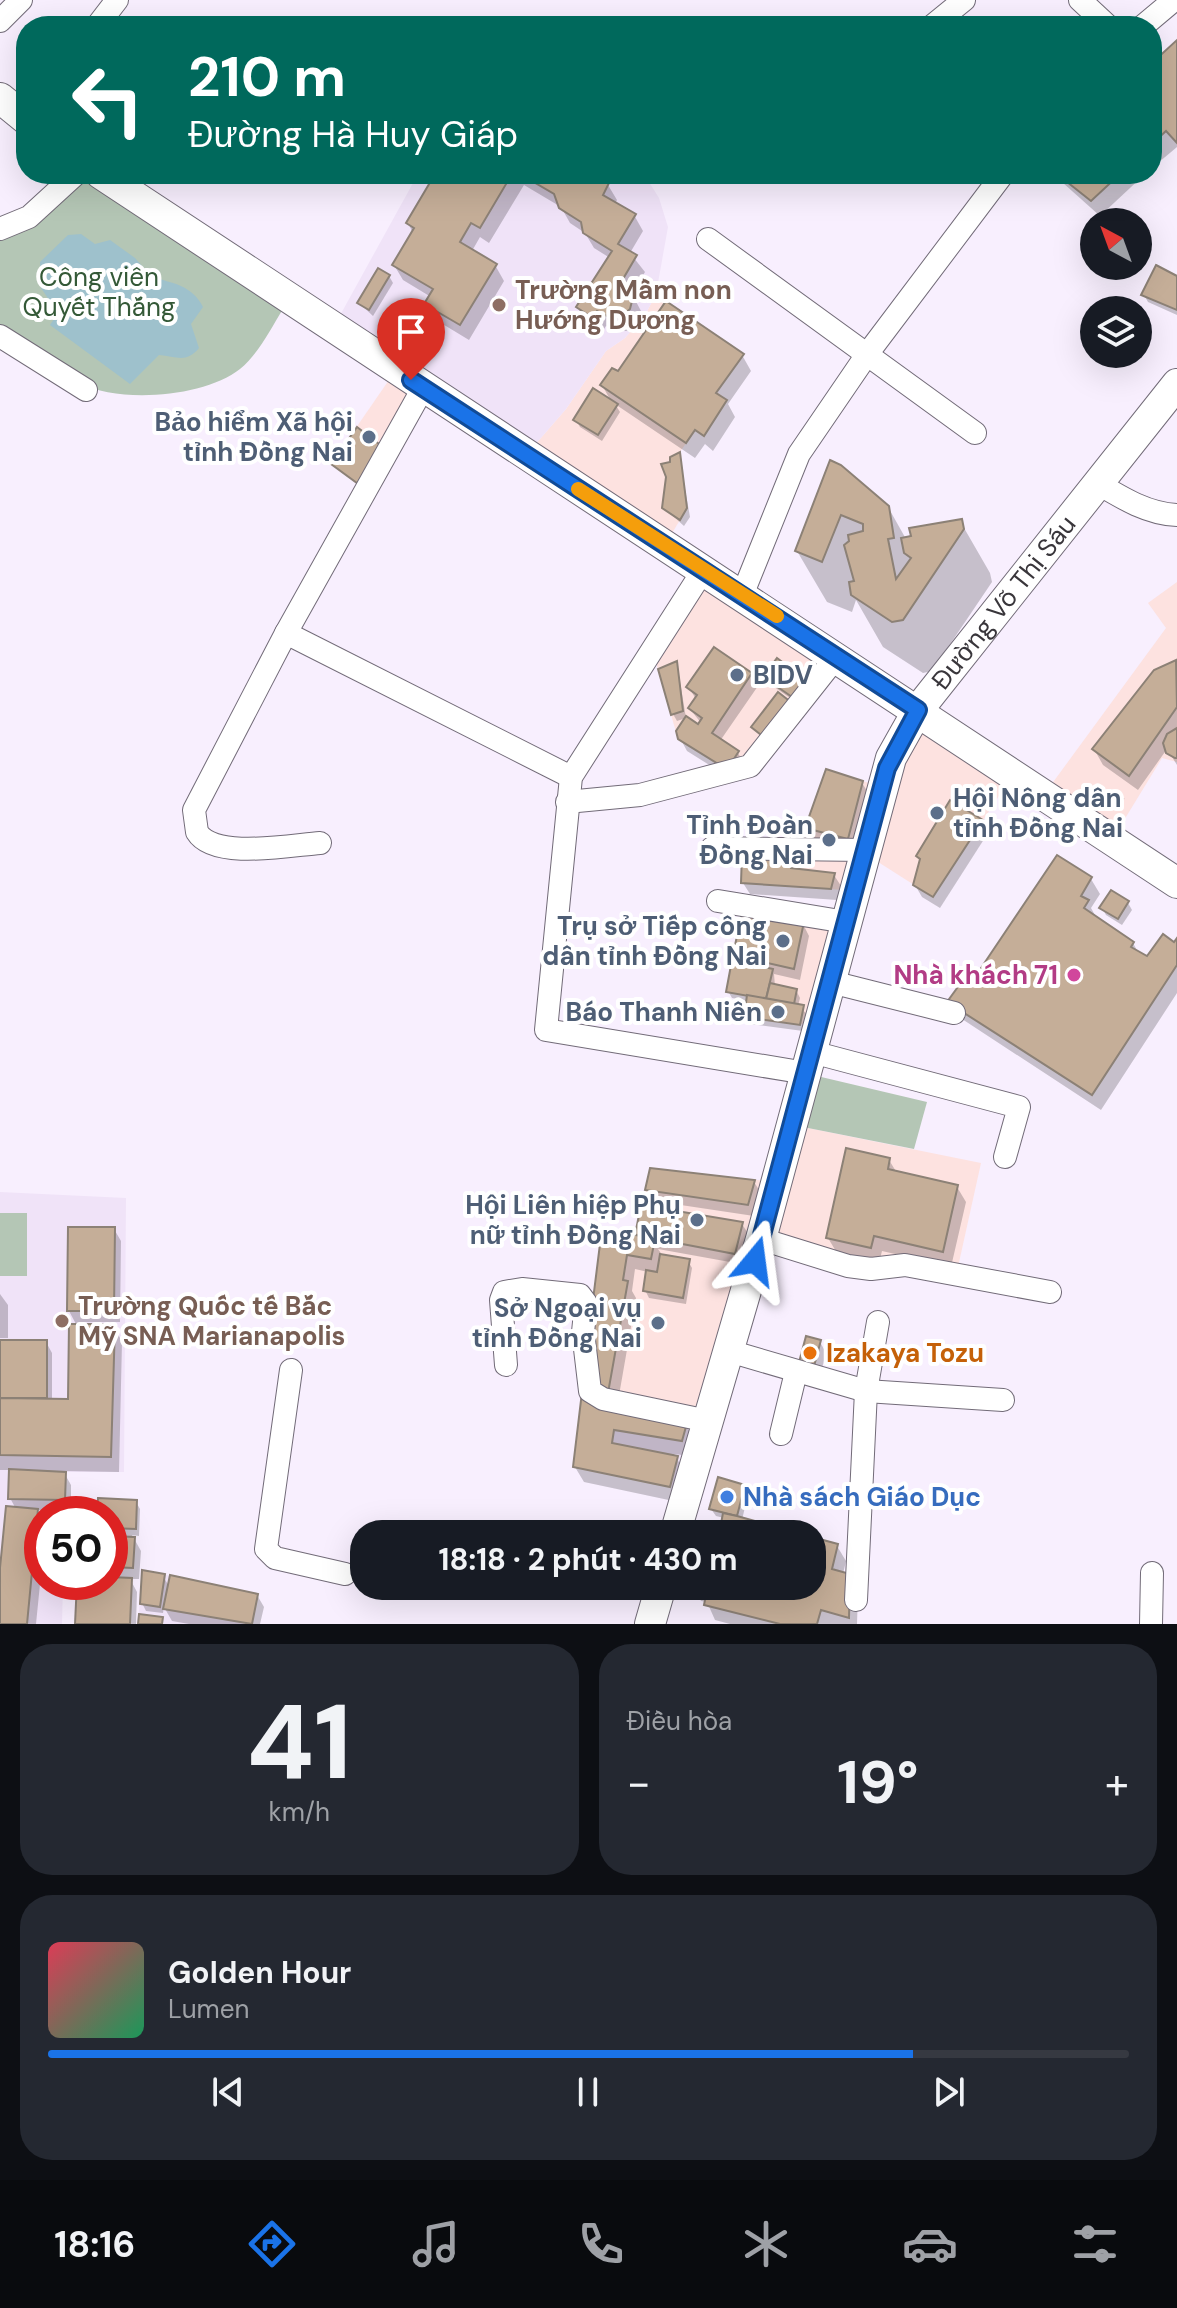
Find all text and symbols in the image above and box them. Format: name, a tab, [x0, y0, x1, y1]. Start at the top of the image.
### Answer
text: 210 m	[188, 40, 346, 113]
icon: left	[56, 48, 160, 152]
text: Đường Hà Huy Giáp	[188, 111, 518, 158]
north arrow	[1080, 208, 1152, 280]
map controls	[1080, 208, 1152, 368]
park label: Công viên Quyết Thắng	[23, 260, 175, 324]
place label: Trường Mầm non Hướng Dương	[515, 273, 732, 337]
marker: Trường Mầm non Hướng Dương	[490, 296, 508, 314]
button: layers	[1080, 296, 1152, 368]
pin	[377, 298, 445, 380]
icon: arrive	[389, 310, 433, 354]
place label: Bảo hiểm Xã hội tỉnh Đồng Nai	[155, 405, 353, 469]
marker: Bảo hiểm Xã hội tỉnh Đồng Nai	[360, 428, 378, 446]
street label: Đường Võ Thị Sáu	[924, 508, 1083, 697]
place label: BIDV	[753, 658, 813, 692]
marker: BIDV	[728, 666, 746, 684]
place label: Hội Nông dân tỉnh Đồng Nai	[953, 781, 1123, 845]
marker: Hội Nông dân tỉnh Đồng Nai	[928, 804, 946, 822]
place label: Tỉnh Đoàn Đồng Nai	[686, 808, 813, 872]
marker: Tỉnh Đoàn Đồng Nai	[820, 831, 838, 849]
place label: Trụ sở Tiếp công dân tỉnh Đồng Nai	[542, 909, 767, 973]
marker: Trụ sở Tiếp công dân tỉnh Đồng Nai	[774, 932, 792, 950]
place label: Nhà khách 71	[893, 958, 1058, 992]
marker: Nhà khách 71	[1065, 966, 1083, 984]
place label: Báo Thanh Niên	[565, 995, 762, 1029]
marker: Báo Thanh Niên	[769, 1003, 787, 1021]
place label: Hội Liên hiệp Phụ nữ tỉnh Đồng Nai	[465, 1188, 681, 1252]
marker: Hội Liên hiệp Phụ nữ tỉnh Đồng Nai	[688, 1211, 706, 1229]
position arrow	[713, 1219, 797, 1303]
place label: Trường Quốc tế Bắc Mỹ SNA Marianapolis	[78, 1289, 345, 1353]
place label: Sở Ngoại vụ tỉnh Đồng Nai	[472, 1291, 642, 1355]
marker: Trường Quốc tế Bắc Mỹ SNA Marianapolis	[53, 1312, 71, 1330]
marker: Sở Ngoại vụ tỉnh Đồng Nai	[649, 1314, 667, 1332]
place label: Izakaya Tozu	[826, 1336, 984, 1370]
marker: Izakaya Tozu	[801, 1344, 819, 1362]
place label: Nhà sách Giáo Dục	[743, 1480, 981, 1514]
marker: Nhà sách Giáo Dục	[718, 1488, 736, 1506]
speed limit sign: 50	[24, 1496, 128, 1600]
text: 18:18 · 2 phút · 430 m	[439, 1540, 737, 1579]
text: 41	[247, 1675, 352, 1810]
text: Điều hòa	[627, 1704, 732, 1738]
text: 19°	[837, 1743, 919, 1822]
text: −	[627, 1754, 651, 1812]
text: +	[1105, 1754, 1129, 1812]
text: km/h	[269, 1795, 330, 1829]
text: Golden Hour	[168, 1953, 351, 1992]
text: Lumen	[168, 1992, 249, 2026]
icon: previous	[206, 2070, 250, 2114]
icon: pause	[566, 2070, 610, 2114]
icon: next	[927, 2070, 971, 2114]
icon: directions	[244, 2216, 300, 2272]
icon: music	[408, 2216, 464, 2272]
icon: phone	[573, 2216, 629, 2272]
icon: climate	[738, 2216, 794, 2272]
icon: car	[902, 2216, 958, 2272]
icon: filters	[1067, 2216, 1123, 2272]
text: 18:16	[54, 2221, 135, 2268]

